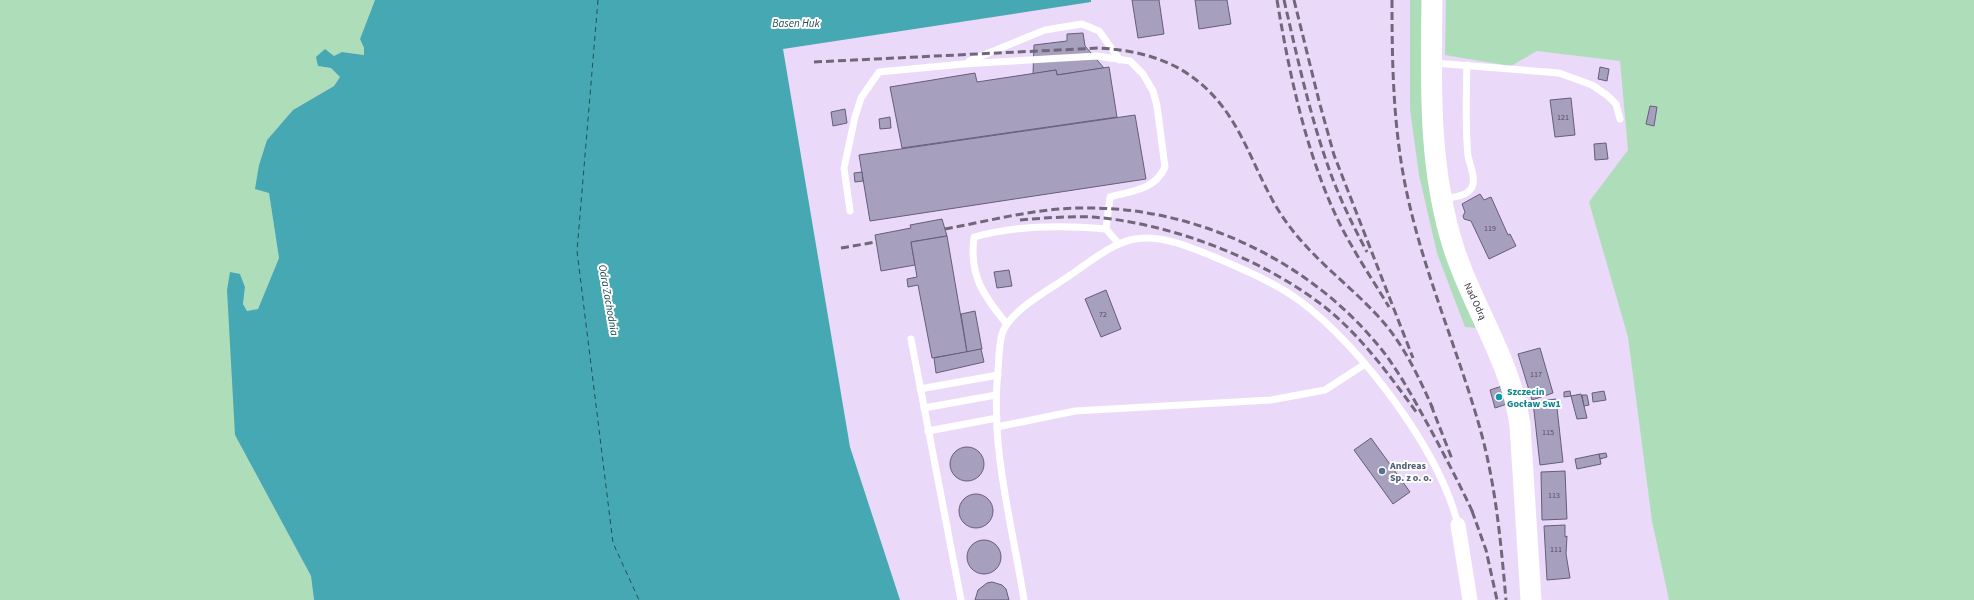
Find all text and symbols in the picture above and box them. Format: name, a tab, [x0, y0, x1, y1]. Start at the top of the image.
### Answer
water label: Basen Huk	[772, 16, 821, 31]
house number: 121	[1557, 112, 1569, 123]
house number: 119	[1484, 223, 1496, 234]
water label: Odra Zachodnia	[595, 263, 622, 337]
street label: Nad Odrą	[1460, 281, 1490, 322]
house number: 72	[1099, 309, 1107, 320]
house number: 117	[1530, 369, 1542, 380]
place label: Szczecin Gocław Sw1	[1507, 385, 1561, 411]
marker: Szczecin Gocław Sw1	[1494, 392, 1504, 402]
house number: 115	[1542, 427, 1554, 438]
place label: Andreas Sp. z o. o.	[1389, 459, 1432, 485]
marker: Andreas Sp. z o. o.	[1377, 466, 1387, 476]
house number: 113	[1548, 490, 1560, 501]
house number: 111	[1550, 544, 1562, 555]

